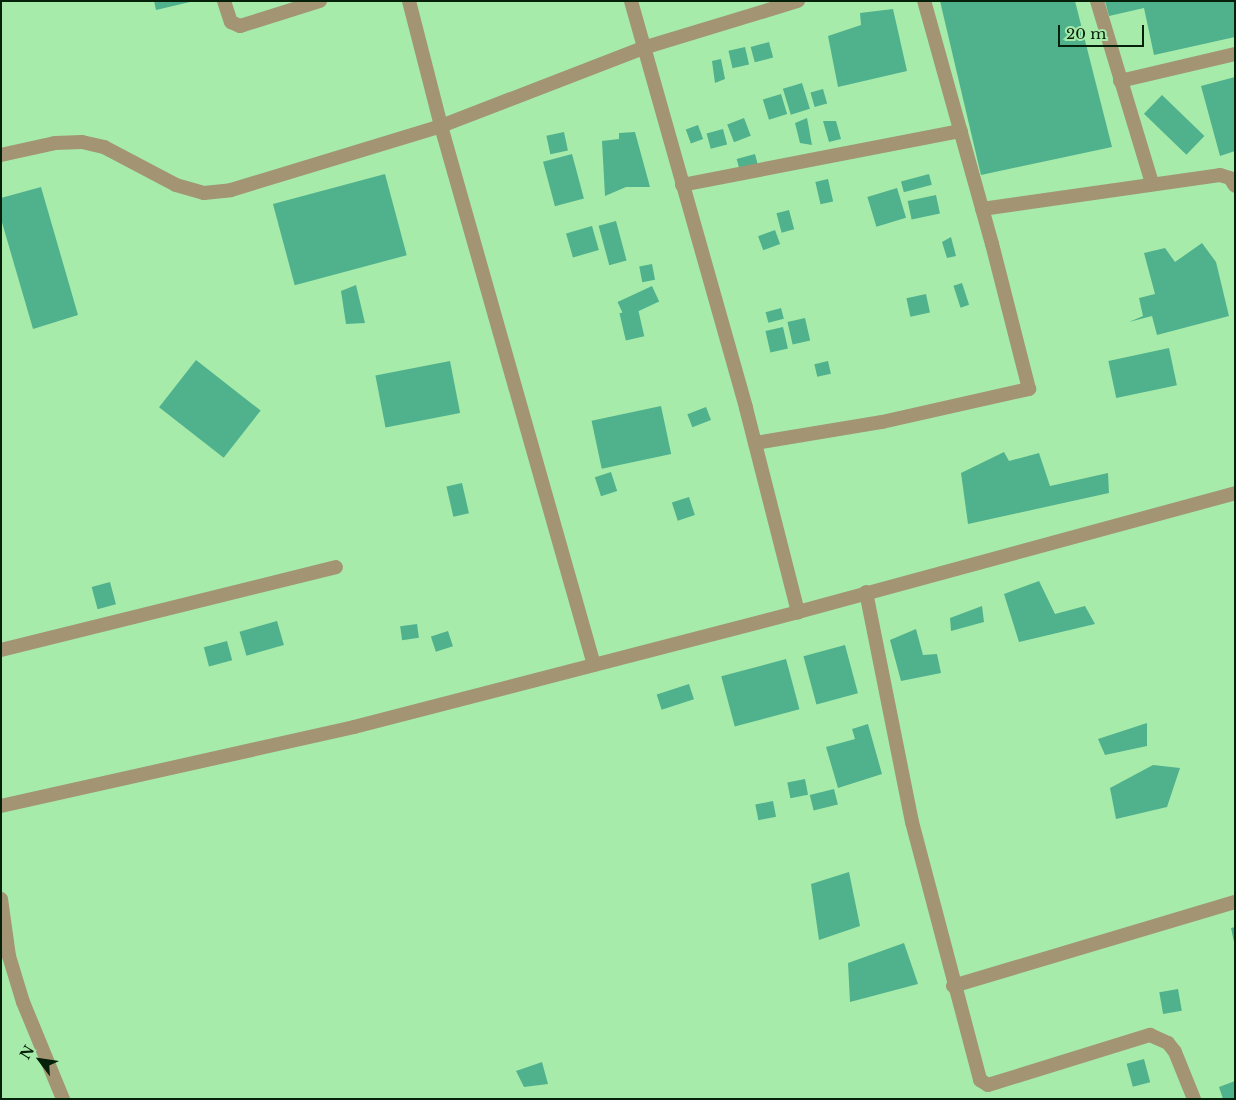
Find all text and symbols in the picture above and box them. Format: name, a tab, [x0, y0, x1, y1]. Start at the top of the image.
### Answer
scale bar	[1061, 15, 1147, 47]
text: 20 m	[1066, 24, 1106, 43]
north arrow	[15, 1035, 65, 1085]
text: N	[16, 1042, 38, 1063]

